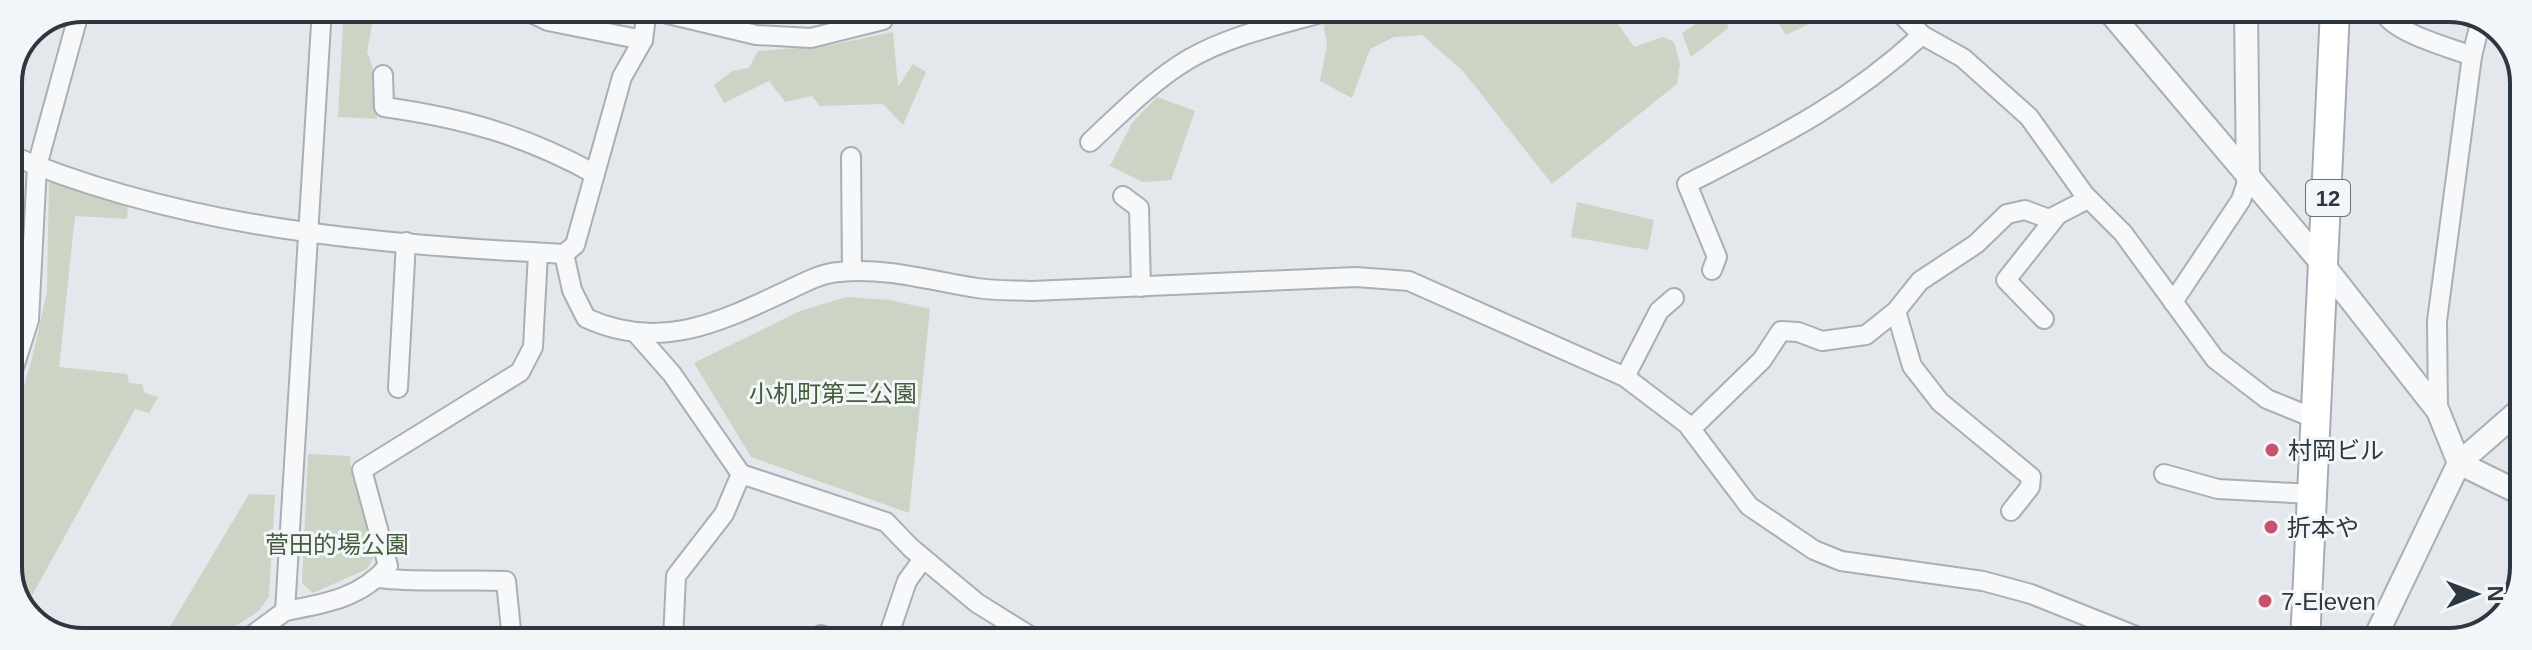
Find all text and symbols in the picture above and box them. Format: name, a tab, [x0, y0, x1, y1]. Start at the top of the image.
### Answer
road number: 12	[2306, 180, 2350, 216]
park label: 小机町第三公園	[749, 380, 917, 407]
place label: 村岡ビル	[2288, 437, 2384, 464]
marker: 村岡ビル	[2263, 441, 2281, 459]
place label: 折本や	[2287, 514, 2359, 541]
marker: 折本や	[2262, 518, 2280, 536]
park label: 菅田的場公園	[265, 531, 409, 558]
north arrow	[2436, 554, 2516, 634]
text: N	[2483, 585, 2508, 602]
place label: 7-Eleven	[2281, 588, 2376, 615]
marker: 7-Eleven	[2256, 592, 2274, 610]

